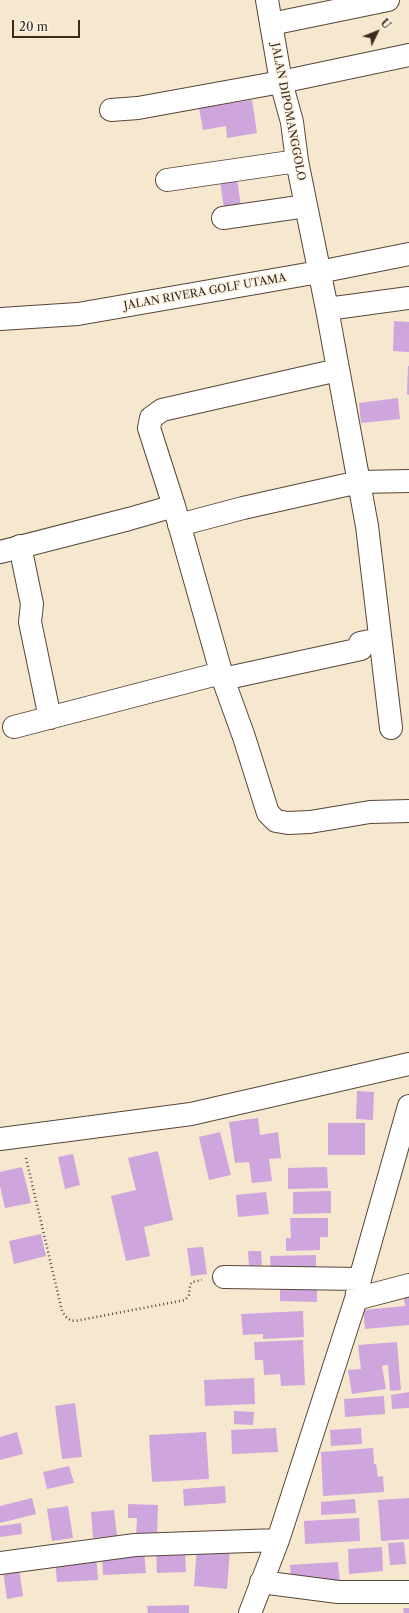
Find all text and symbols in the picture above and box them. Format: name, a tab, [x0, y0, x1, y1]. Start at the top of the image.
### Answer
scale bar	[14, 12, 82, 38]
north arrow	[357, 12, 397, 52]
text: U	[378, 16, 394, 32]
text: 20 m	[19, 19, 48, 34]
street label: JALAN DIPOMANGGOLO	[268, 42, 308, 182]
street label: JALAN RIVERA GOLF UTAMA	[123, 271, 287, 313]

